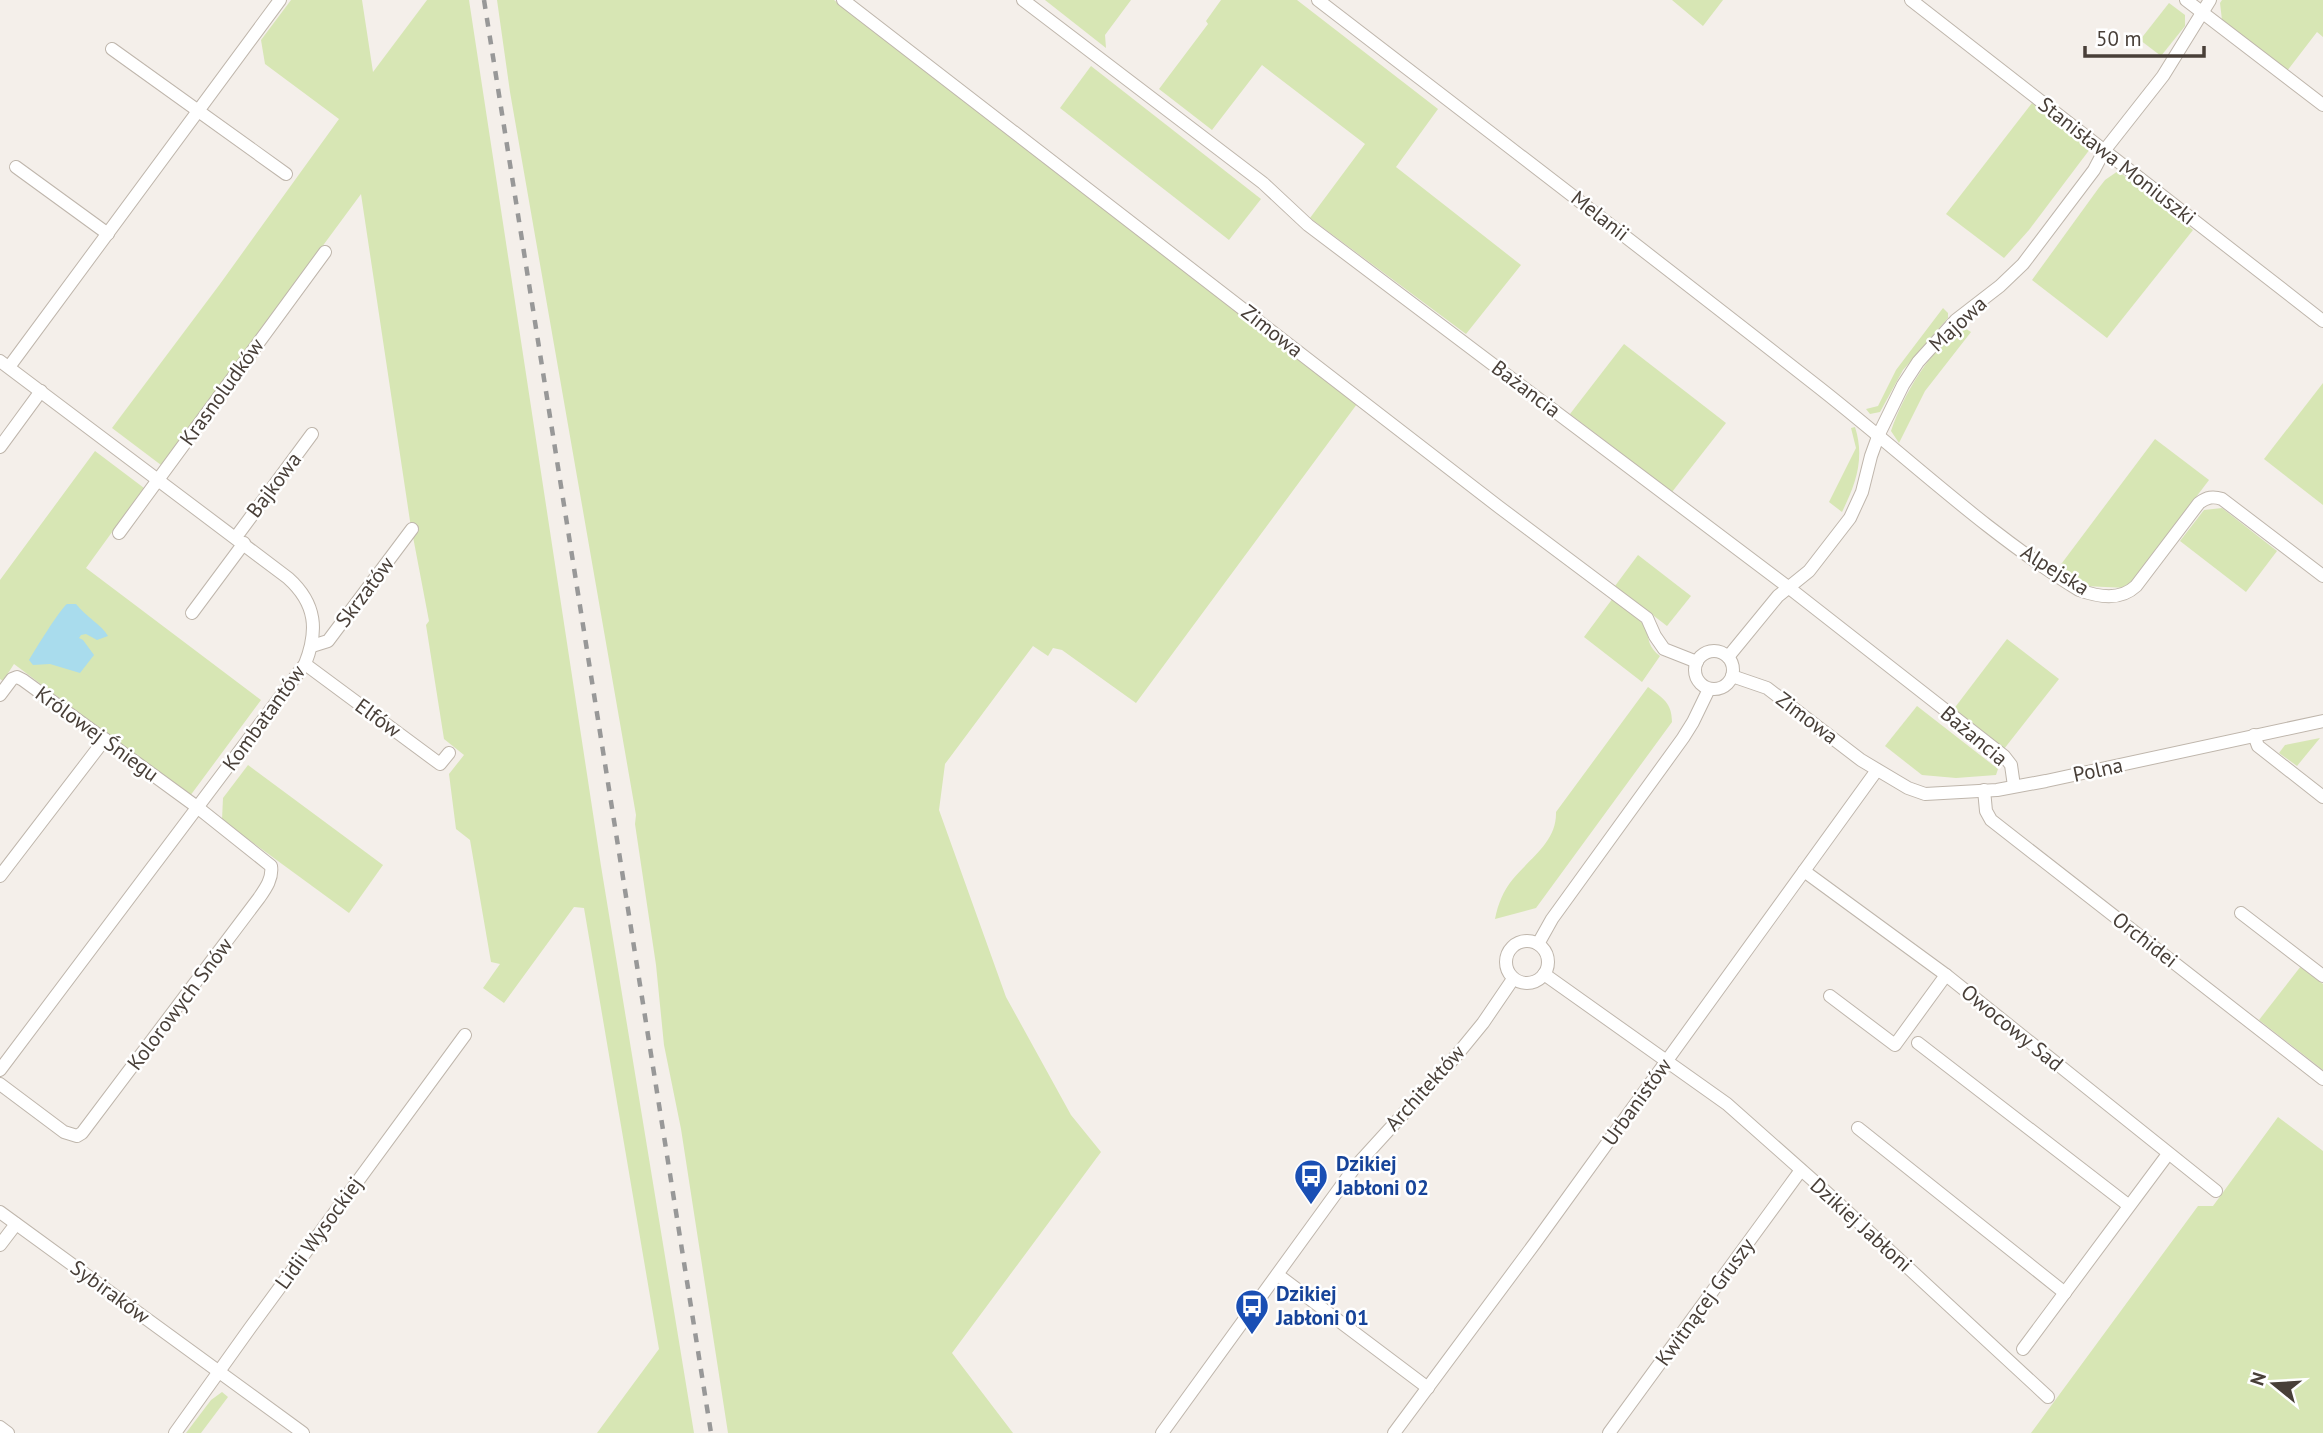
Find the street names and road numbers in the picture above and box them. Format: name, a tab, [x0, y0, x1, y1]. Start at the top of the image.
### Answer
street label: Stanisława Moniuszki	[2033, 91, 2202, 231]
street label: Melanii	[1566, 184, 1635, 247]
street label: Majowa	[1923, 290, 1992, 357]
street label: Zimowa	[1236, 298, 1309, 363]
street label: Krasnoludków	[174, 332, 270, 451]
street label: Bażancia	[1486, 354, 1566, 423]
street label: Bajkowa	[240, 447, 307, 523]
street label: Alpejska	[2016, 538, 2094, 601]
street label: Skrzatów	[329, 551, 400, 632]
street label: Kombatantów	[216, 659, 311, 776]
street label: Królowej Śniegu	[30, 680, 164, 787]
street label: Zimowa	[1771, 685, 1844, 750]
street label: Elfów	[350, 692, 407, 744]
street label: Bażancia	[1935, 700, 2013, 772]
street label: Polna	[2070, 751, 2125, 788]
street label: Orchidei	[2107, 906, 2183, 974]
street label: Kolorowych Snów	[121, 931, 239, 1075]
street label: Owocowy Sad	[1956, 978, 2069, 1077]
street label: Architektów	[1379, 1038, 1471, 1136]
street label: Urbanistów	[1596, 1052, 1678, 1151]
street label: Lidii Wysockiej	[269, 1171, 368, 1294]
street label: Dzikiej Jabłoni	[1805, 1172, 1918, 1278]
street label: Kwitnącej Gruszy	[1649, 1232, 1760, 1371]
street label: Sybiraków	[65, 1254, 156, 1330]

